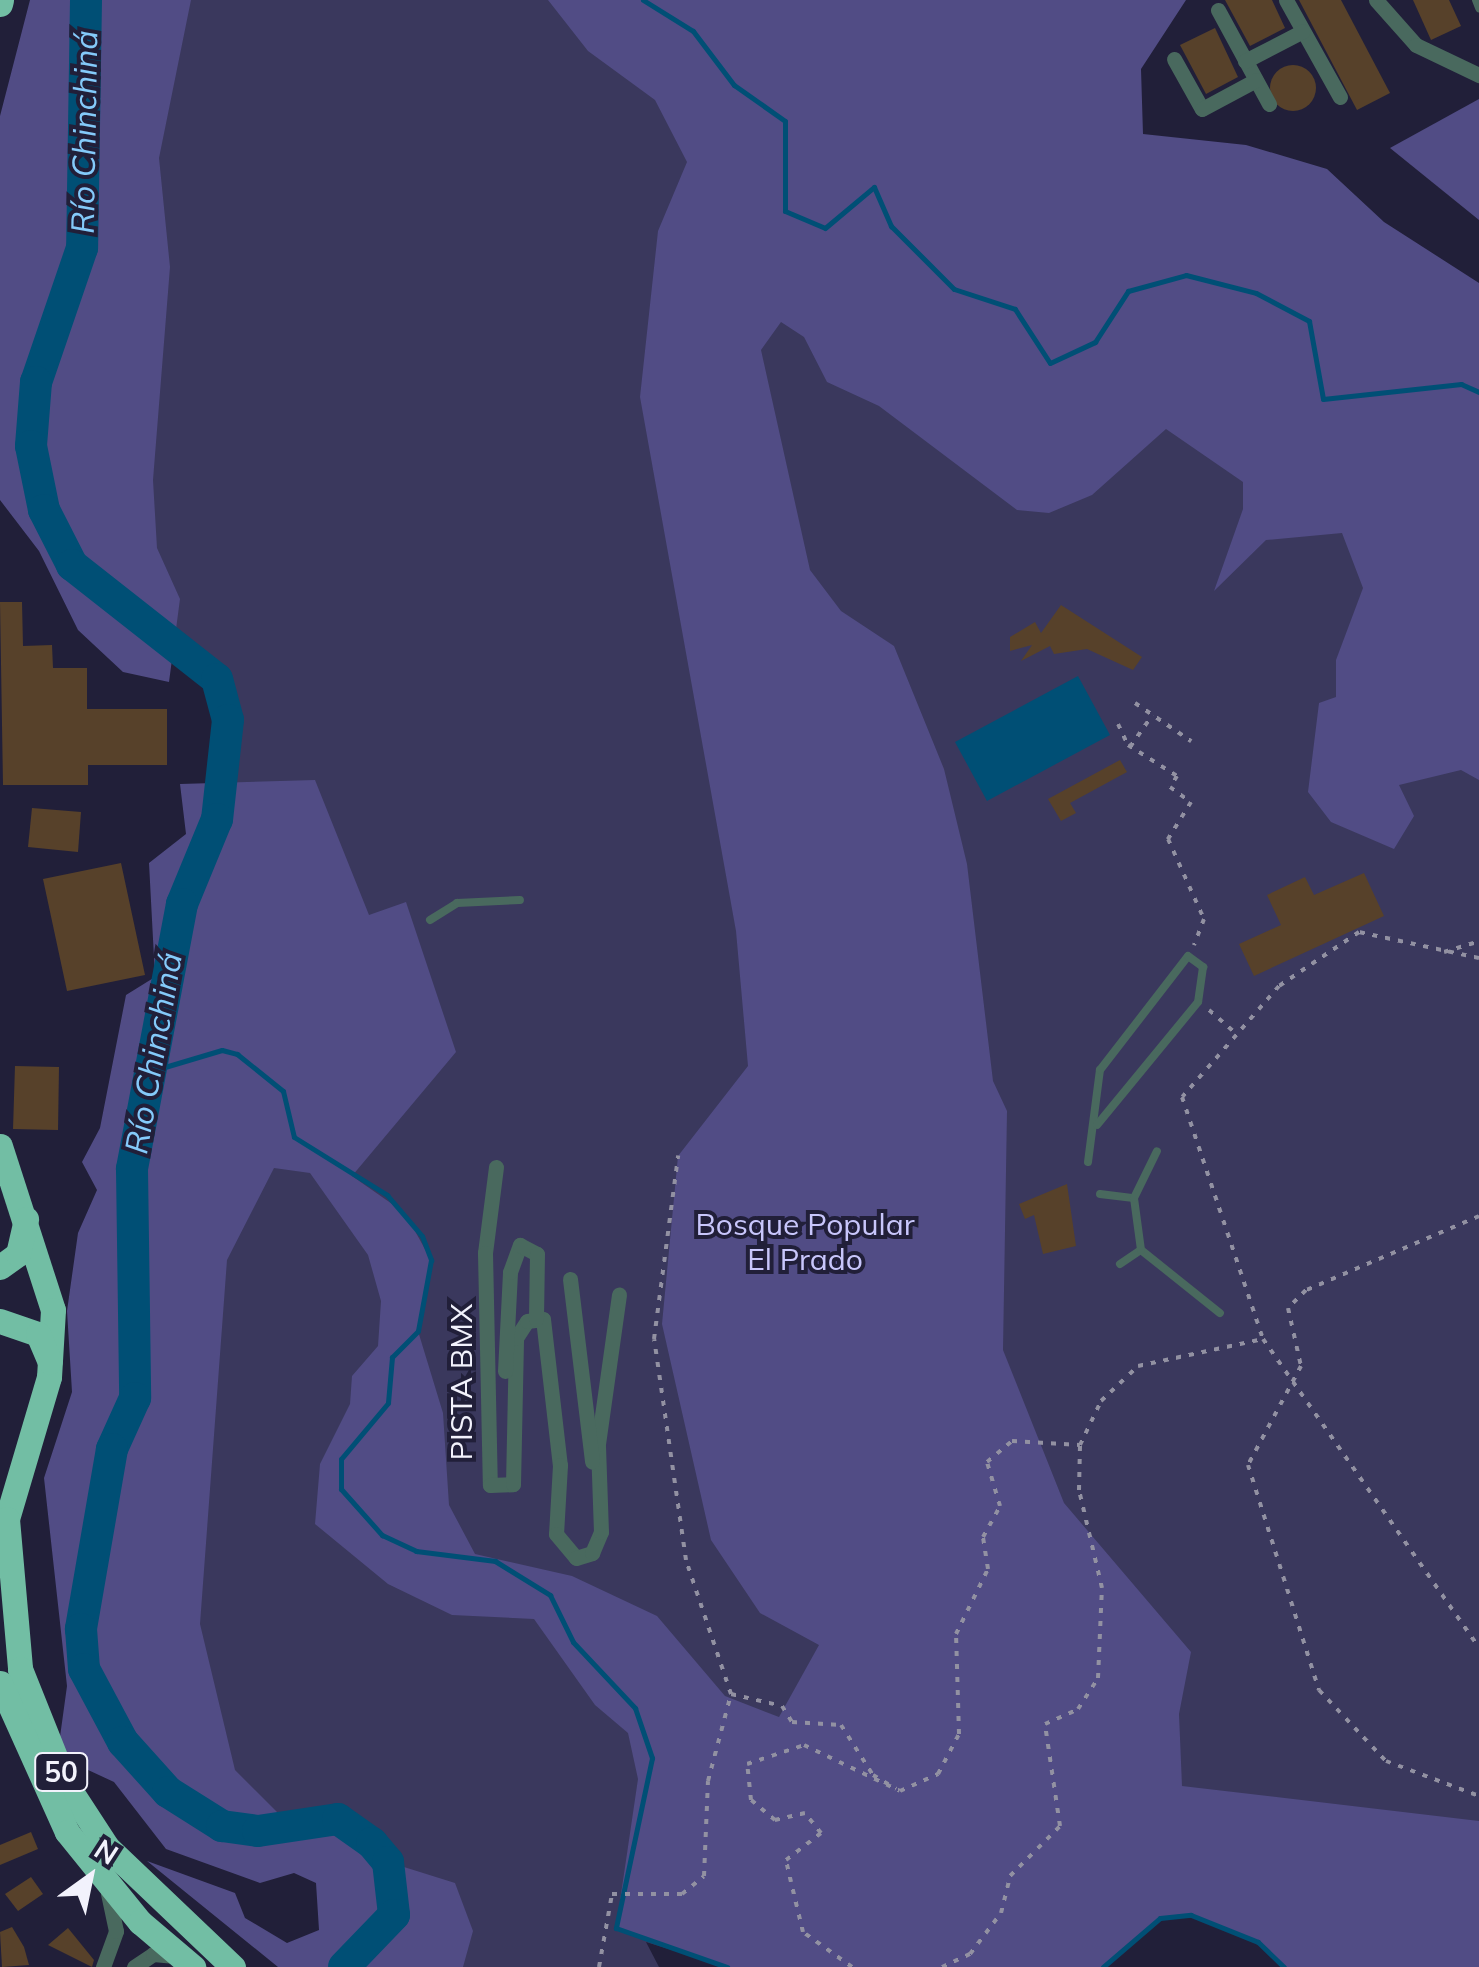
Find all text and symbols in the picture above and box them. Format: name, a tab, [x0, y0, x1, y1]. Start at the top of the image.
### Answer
water label: Río Chinchiná	[63, 30, 105, 234]
water label: Río Chinchiná	[116, 949, 190, 1157]
park label: Bosque Popular El Prado	[695, 1206, 915, 1276]
street label: PISTA BMX	[443, 1304, 479, 1460]
road number: 50	[34, 1749, 88, 1795]
north arrow	[40, 1827, 140, 1927]
text: N	[88, 1831, 125, 1872]

